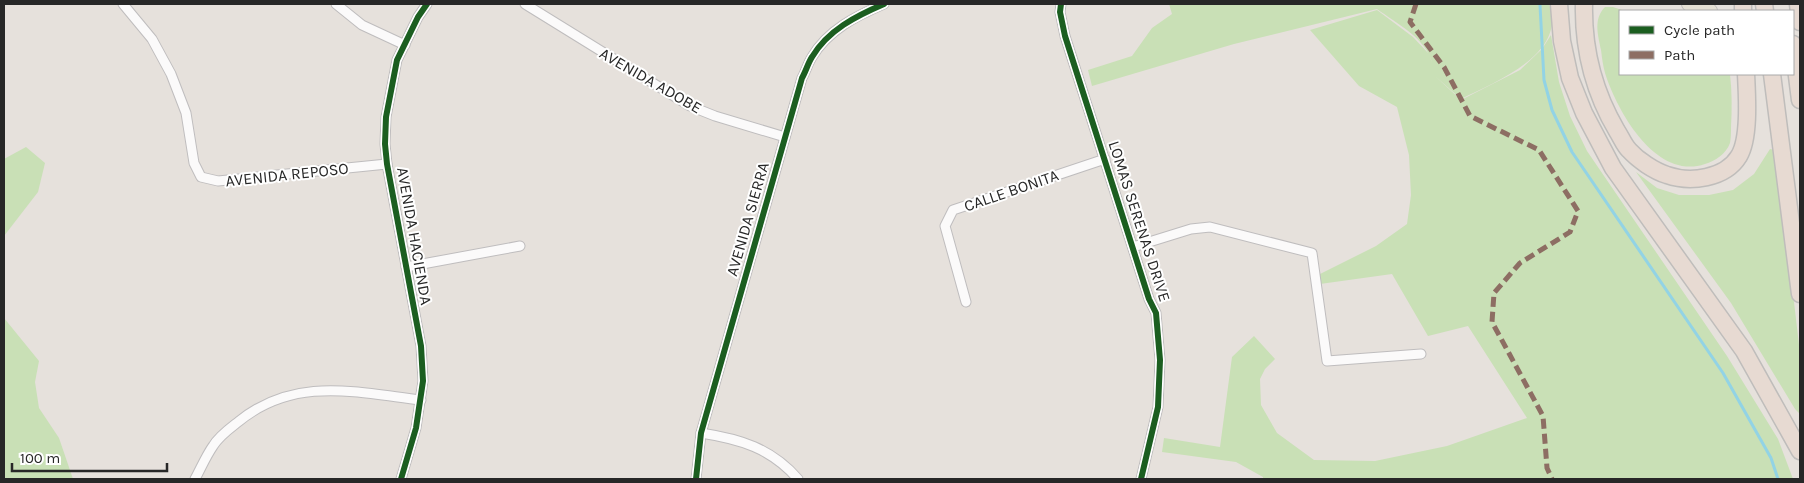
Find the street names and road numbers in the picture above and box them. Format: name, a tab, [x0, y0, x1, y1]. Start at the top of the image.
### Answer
street label: AVENIDA ADOBE	[596, 44, 705, 117]
street label: LOMAS SERENAS DRIVE	[1105, 138, 1175, 304]
street label: AVENIDA REPOSO	[225, 159, 350, 190]
street label: AVENIDA SIERRA	[722, 160, 773, 278]
street label: CALLE BONITA	[961, 165, 1061, 216]
street label: AVENIDA HACIENDA	[393, 166, 436, 306]

